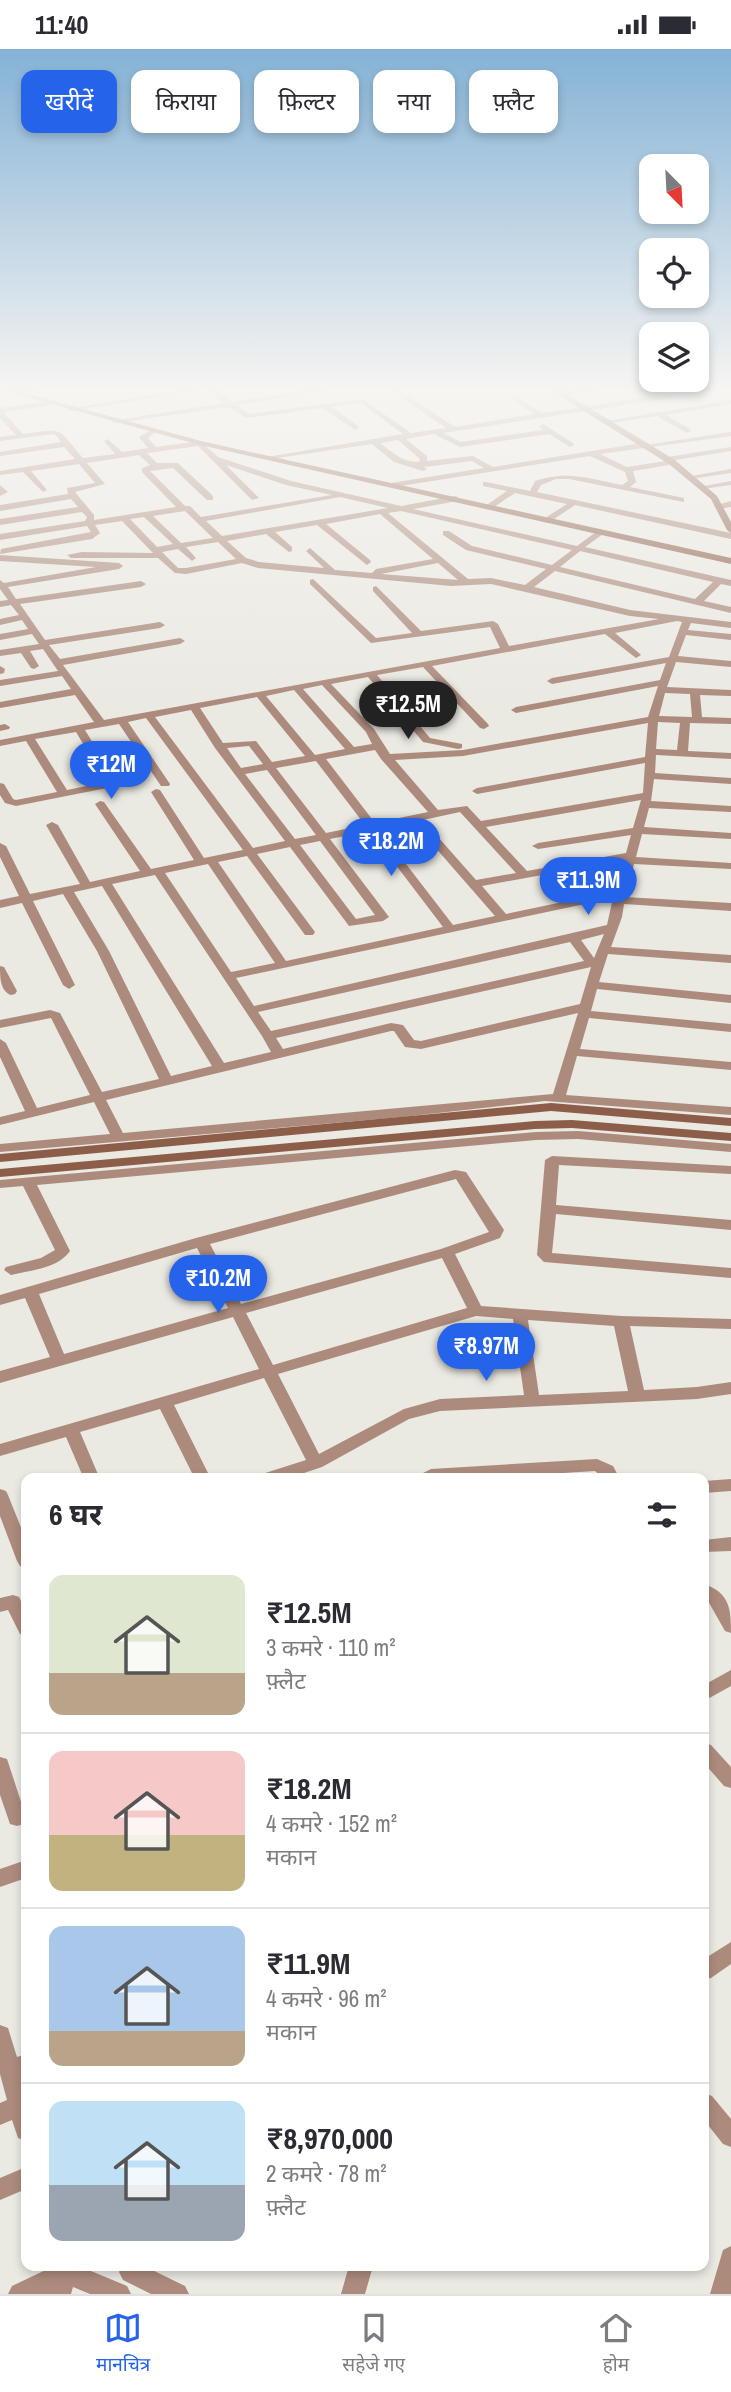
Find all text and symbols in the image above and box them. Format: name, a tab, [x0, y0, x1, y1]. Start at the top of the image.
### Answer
text: 11:40	[35, 7, 88, 42]
chip: खरीदें	[21, 70, 117, 133]
chip: किराया	[131, 70, 240, 133]
chip: फ़िल्टर	[254, 70, 359, 133]
chip: नया	[373, 70, 455, 133]
chip: फ़्लैट	[469, 70, 558, 133]
north arrow	[639, 154, 709, 224]
map controls	[639, 154, 709, 392]
button: locate	[639, 238, 709, 308]
button: layers	[639, 322, 709, 392]
pin: ₹12.5M	[351, 681, 465, 741]
text: ₹12.5M	[375, 688, 441, 719]
pin: ₹12M	[70, 741, 152, 801]
text: ₹12M	[86, 748, 136, 779]
pin: ₹18.2M	[334, 819, 448, 878]
text: ₹18.2M	[358, 825, 424, 856]
pin: ₹11.9M	[531, 857, 645, 917]
text: ₹11.9M	[556, 864, 620, 895]
pin: ₹10.2M	[161, 1255, 275, 1315]
text: ₹10.2M	[185, 1262, 251, 1293]
pin: ₹8.97M	[429, 1323, 543, 1383]
text: ₹8.97M	[453, 1330, 519, 1361]
text: 6 घर	[49, 1494, 102, 1534]
icon: filters	[643, 1496, 681, 1534]
text: ₹12.5M	[266, 1592, 352, 1632]
icon: home	[105, 1603, 189, 1687]
text: 3 कमरे · 110 m²	[266, 1632, 396, 1663]
text: फ़्लैट	[266, 1665, 306, 1696]
text: ₹18.2M	[266, 1768, 352, 1808]
icon: home	[105, 1779, 189, 1863]
text: 4 कमरे · 152 m²	[266, 1808, 397, 1839]
text: मकान	[266, 1841, 316, 1872]
text: ₹11.9M	[266, 1943, 350, 1983]
icon: home	[105, 1954, 189, 2038]
text: 4 कमरे · 96 m²	[266, 1983, 387, 2014]
text: मकान	[266, 2016, 316, 2047]
text: ₹8,970,000	[266, 2118, 393, 2158]
icon: home	[105, 2129, 189, 2213]
text: 2 कमरे · 78 m²	[266, 2158, 387, 2189]
text: फ़्लैट	[266, 2191, 306, 2222]
tab: मानचित्र	[96, 2309, 150, 2379]
tab: सहेजे गए	[342, 2309, 405, 2379]
tab: होम	[597, 2309, 635, 2379]

